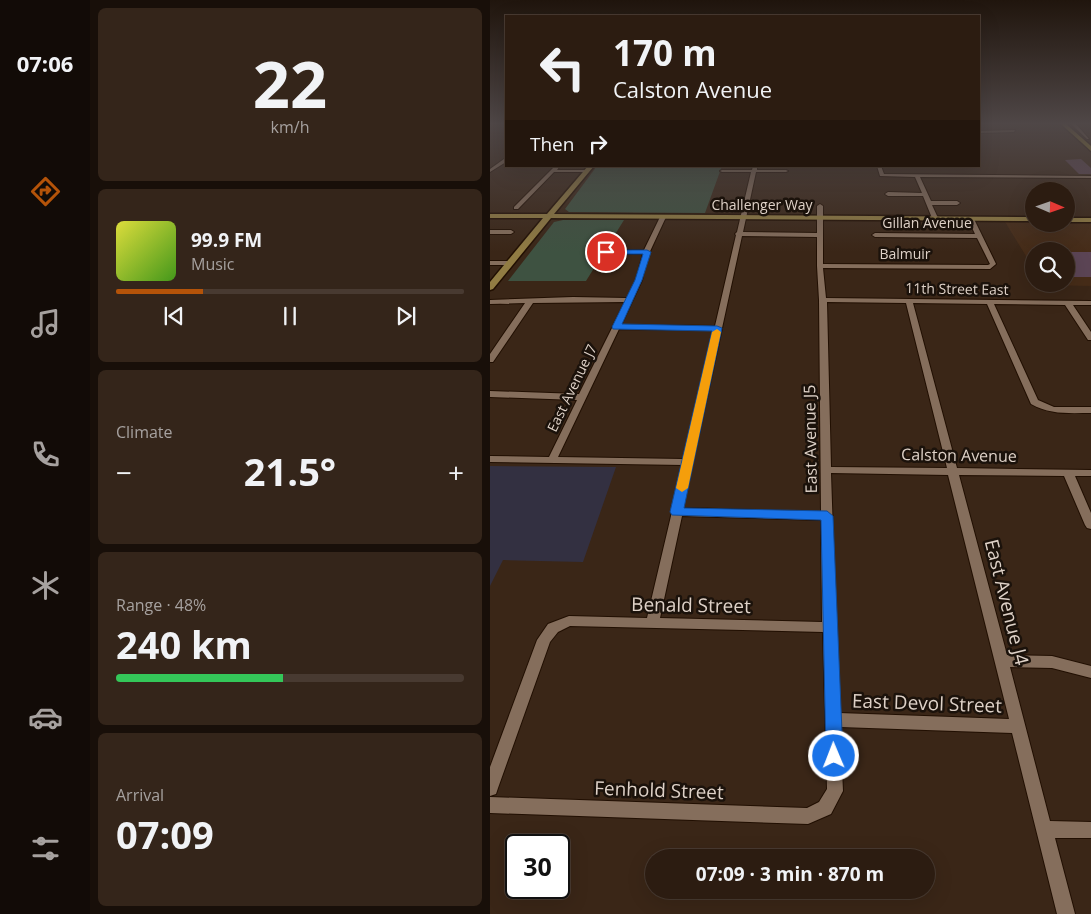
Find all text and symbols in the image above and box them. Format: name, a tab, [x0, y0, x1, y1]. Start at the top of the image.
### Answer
text: 170 m	[613, 29, 717, 76]
icon: left	[530, 35, 595, 100]
text: 22	[253, 39, 327, 127]
text: 07:06	[17, 48, 73, 78]
text: Calston Avenue	[613, 74, 772, 104]
text: km/h	[271, 116, 309, 138]
icon: right	[584, 130, 612, 158]
text: Then	[530, 131, 574, 157]
icon: directions	[28, 174, 63, 209]
north arrow	[1025, 182, 1075, 232]
map controls	[1025, 182, 1075, 292]
street label: Challenger Way	[711, 195, 814, 214]
street label: Gillan Avenue	[882, 213, 972, 232]
text: 99.9 FM	[191, 227, 262, 253]
pin	[585, 231, 627, 273]
icon: arrive	[592, 238, 620, 266]
button: search	[1025, 242, 1075, 292]
street label: Balmuir	[879, 244, 931, 263]
text: Music	[191, 253, 235, 275]
street label: 11th Street East	[905, 278, 1009, 299]
icon: previous	[160, 302, 188, 330]
icon: pause	[276, 302, 304, 330]
icon: next	[392, 302, 420, 330]
icon: music	[28, 306, 63, 341]
street label: East Avenue J7	[542, 341, 601, 435]
street label: East Avenue J5	[798, 385, 822, 493]
text: Climate	[116, 421, 173, 443]
icon: phone	[28, 437, 63, 472]
street label: Calston Avenue	[901, 443, 1017, 467]
text: 21.5°	[244, 445, 336, 497]
text: −	[116, 453, 132, 491]
text: +	[448, 453, 464, 491]
street label: East Avenue J4	[979, 536, 1035, 668]
icon: climate	[28, 568, 63, 603]
street label: Benald Street	[631, 591, 751, 619]
text: Range · 48%	[116, 594, 206, 616]
text: 240 km	[116, 618, 252, 670]
street label: East Devol Street	[852, 687, 1003, 719]
icon: car	[28, 700, 63, 735]
position arrow	[807, 729, 859, 781]
street label: Fenhold Street	[594, 775, 724, 805]
text: Arrival	[116, 784, 164, 806]
text: 07:09	[116, 808, 214, 860]
icon: filters	[28, 831, 63, 866]
speed limit sign: 30	[505, 834, 570, 899]
text: 07:09 · 3 min · 870 m	[696, 861, 884, 887]

